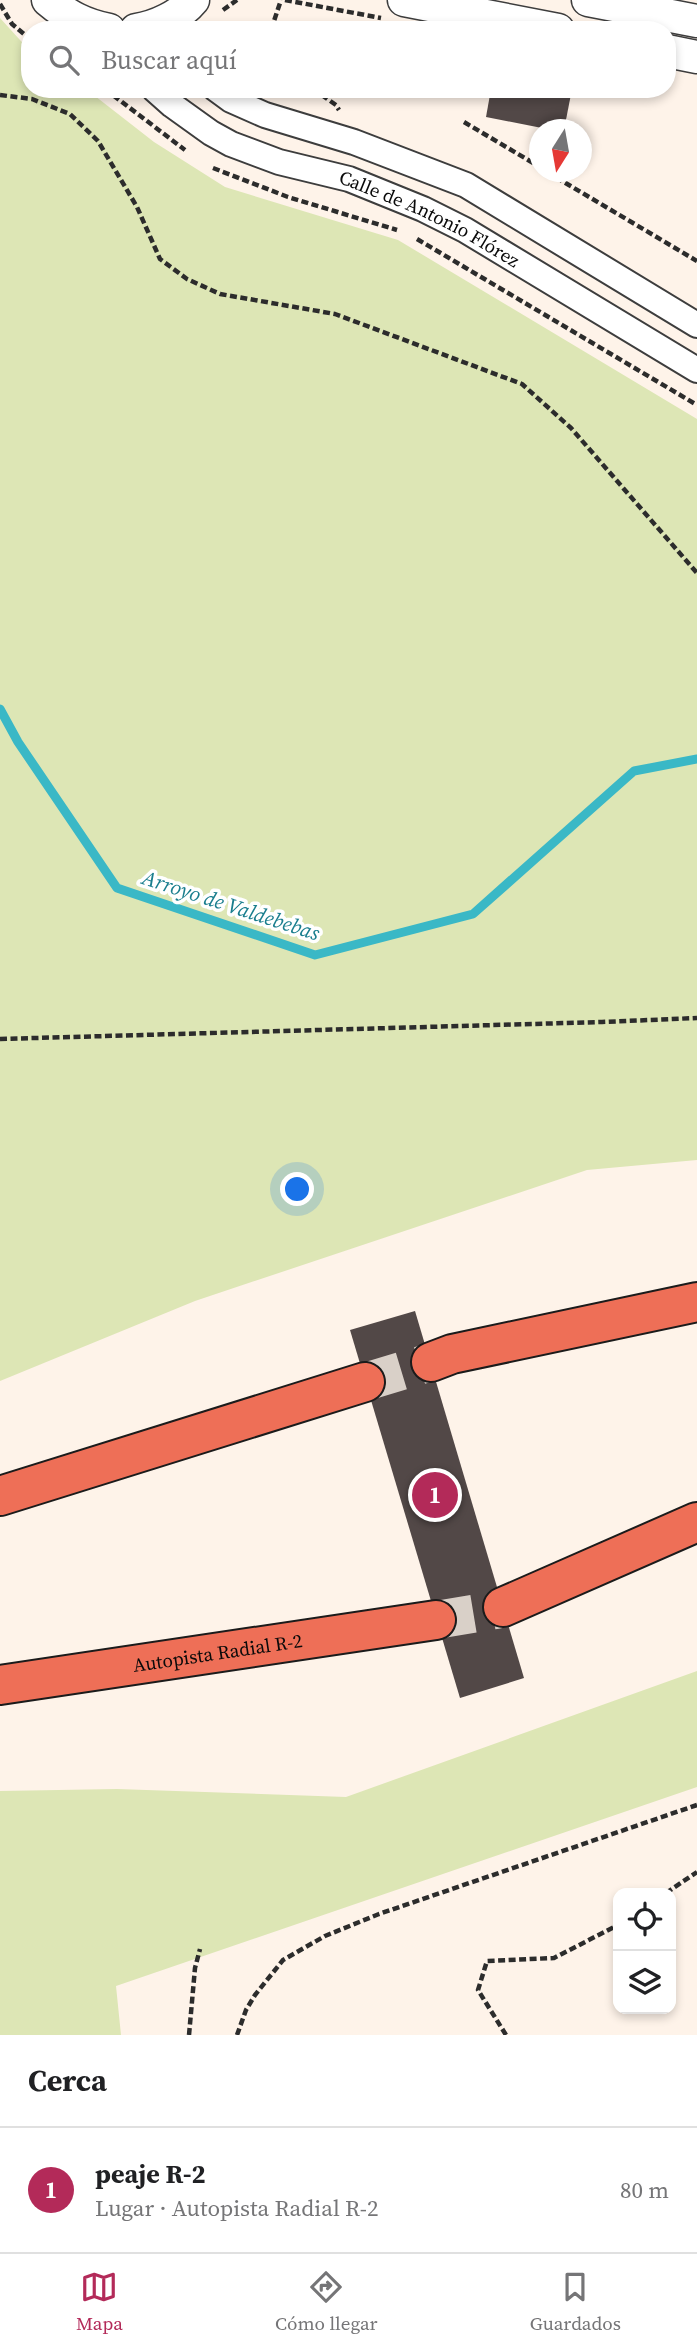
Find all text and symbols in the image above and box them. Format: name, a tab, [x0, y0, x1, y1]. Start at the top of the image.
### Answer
search box	[21, 21, 676, 98]
icon: search	[45, 41, 83, 79]
text: Buscar aquí	[101, 42, 237, 78]
north arrow	[529, 119, 592, 182]
street label: Calle de Antonio Flórez	[337, 164, 525, 273]
water label: Arroyo de Valdebebas	[138, 862, 324, 947]
your location	[280, 1172, 314, 1206]
pin: 1	[412, 1469, 458, 1521]
street label: Autopista Radial R-2	[131, 1627, 304, 1678]
map controls	[613, 1888, 676, 2014]
button: locate	[613, 1888, 676, 1951]
button: layers	[613, 1951, 676, 2014]
text: Cerca	[28, 2060, 107, 2101]
text: peaje R-2	[95, 2156, 206, 2192]
text: 1	[45, 2174, 57, 2206]
text: 80 m	[620, 2174, 669, 2206]
text: Lugar · Autopista Radial R-2	[95, 2192, 379, 2224]
tab: Mapa	[76, 2268, 123, 2336]
tab: Cómo llegar	[275, 2268, 378, 2336]
tab: Guardados	[530, 2268, 621, 2336]

